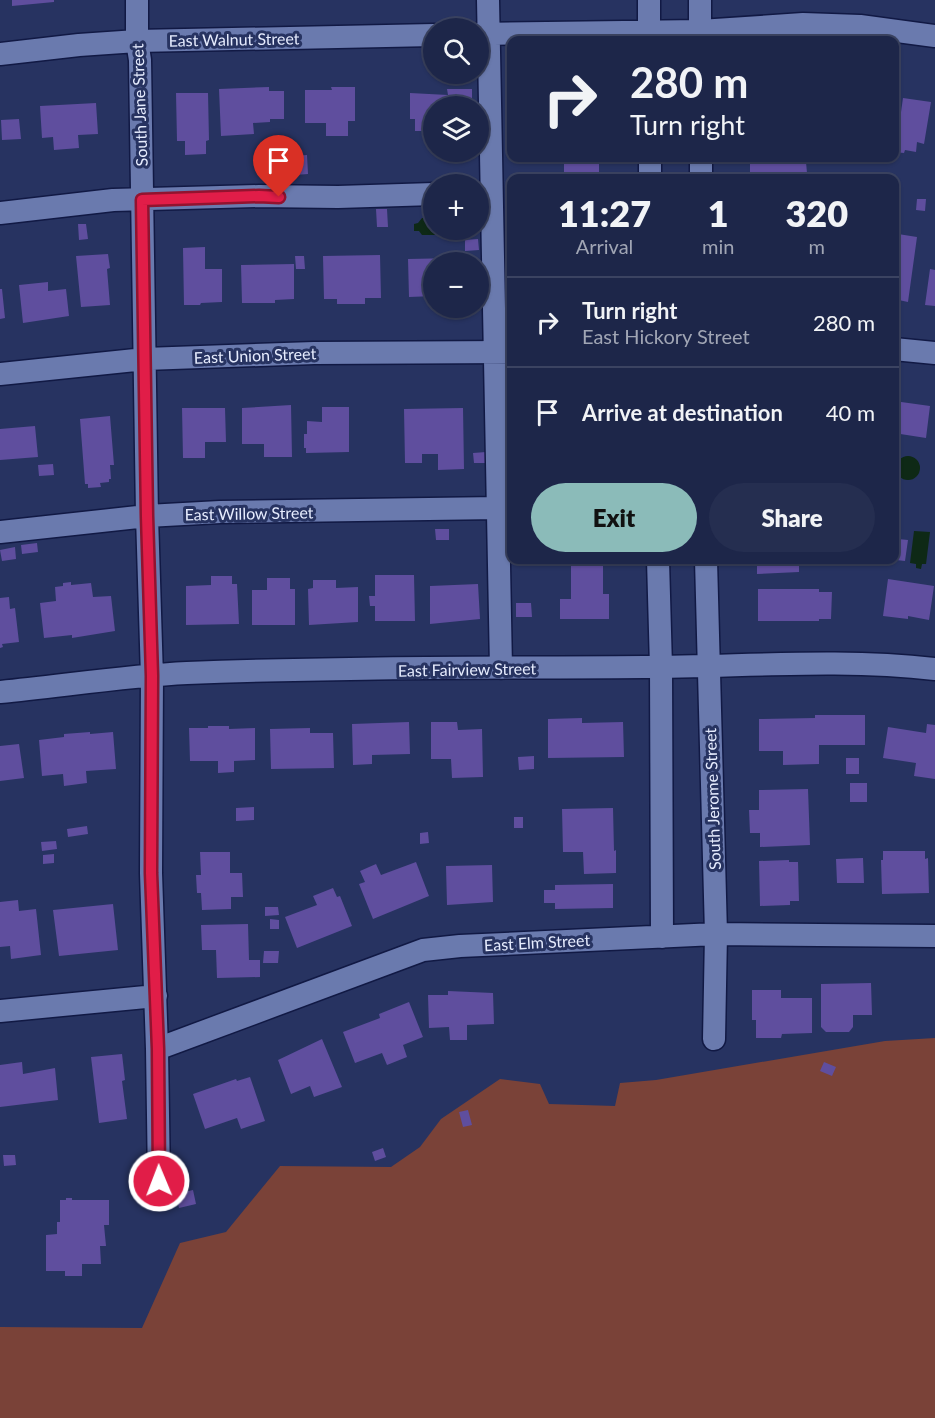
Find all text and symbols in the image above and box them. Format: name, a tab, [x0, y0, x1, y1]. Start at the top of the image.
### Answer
map controls	[423, 18, 489, 318]
button: search	[423, 18, 489, 84]
street label: East Walnut Street	[168, 28, 300, 50]
street label: South Jane Street	[127, 43, 151, 167]
text: 280 m	[630, 57, 748, 107]
icon: right	[531, 60, 609, 138]
button: layers	[423, 96, 489, 162]
text: Turn right	[630, 108, 745, 141]
pin	[253, 135, 304, 197]
icon: arrive	[262, 144, 295, 177]
button: +	[423, 174, 489, 240]
text: 11:27	[558, 191, 651, 235]
text: 1	[708, 191, 729, 235]
text: 320	[785, 191, 848, 235]
text: Arrival	[576, 234, 633, 258]
text: min	[702, 234, 734, 258]
text: m	[808, 234, 825, 258]
button: −	[423, 252, 489, 318]
text: Turn right	[582, 297, 677, 324]
icon: right	[531, 306, 564, 339]
text: 280 m	[813, 309, 875, 336]
text: East Hickory Street	[582, 324, 750, 348]
street label: East Union Street	[194, 343, 317, 367]
icon: arrive	[531, 396, 564, 429]
text: Arrive at destination	[582, 399, 783, 426]
text: 40 m	[826, 399, 875, 426]
button: Exit	[531, 483, 697, 552]
button: Share	[709, 483, 875, 552]
street label: East Willow Street	[184, 502, 314, 524]
street label: East Fairview Street	[398, 658, 537, 680]
street label: South Jerome Street	[700, 727, 724, 870]
street label: East Elm Street	[483, 930, 591, 954]
position arrow	[127, 1149, 191, 1213]

